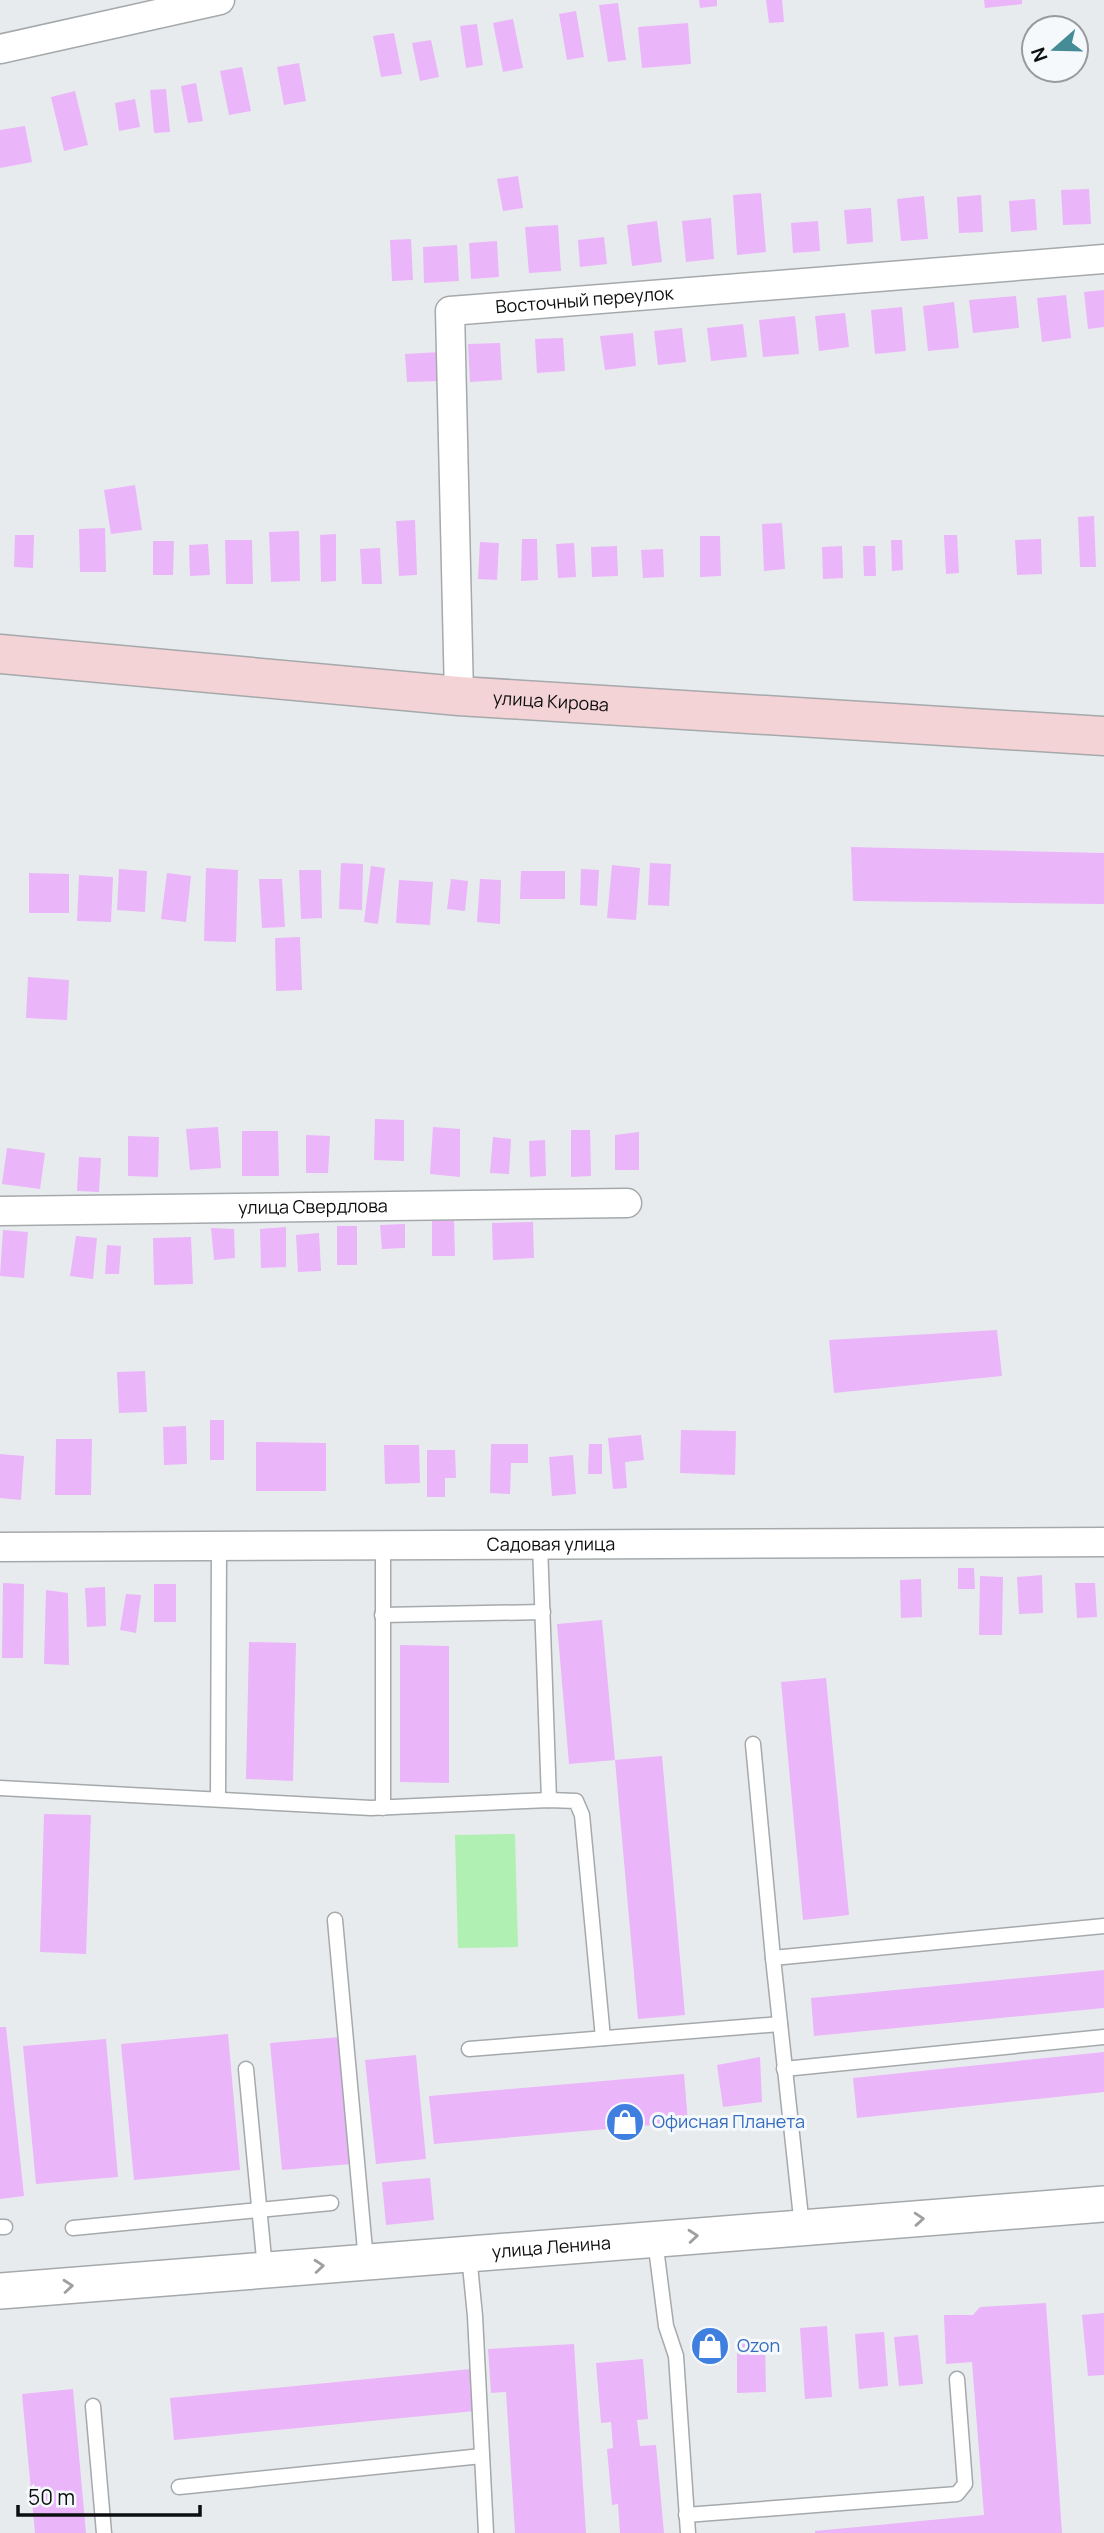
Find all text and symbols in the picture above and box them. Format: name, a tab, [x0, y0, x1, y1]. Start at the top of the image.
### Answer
north arrow	[1020, 14, 1090, 84]
text: N	[1024, 44, 1054, 66]
street label: Восточный переулок	[495, 280, 675, 318]
street label: улица Кирова	[492, 685, 610, 716]
street label: улица Свердлова	[238, 1193, 388, 1219]
street label: Садовая улица	[487, 1531, 615, 1556]
shop icon: Офисная Планета	[604, 2101, 646, 2143]
place label: Офисная Планета	[652, 2109, 805, 2133]
one-way arrow	[914, 2211, 925, 2226]
one-way arrow	[687, 2229, 698, 2244]
street label: улица Ленина	[491, 2230, 612, 2263]
one-way arrow	[314, 2259, 325, 2274]
one-way arrow	[63, 2279, 74, 2294]
shop icon: Ozon	[689, 2325, 731, 2367]
place label: Ozon	[737, 2333, 780, 2357]
scale bar	[18, 2474, 200, 2518]
text: 50 m	[28, 2483, 75, 2511]

